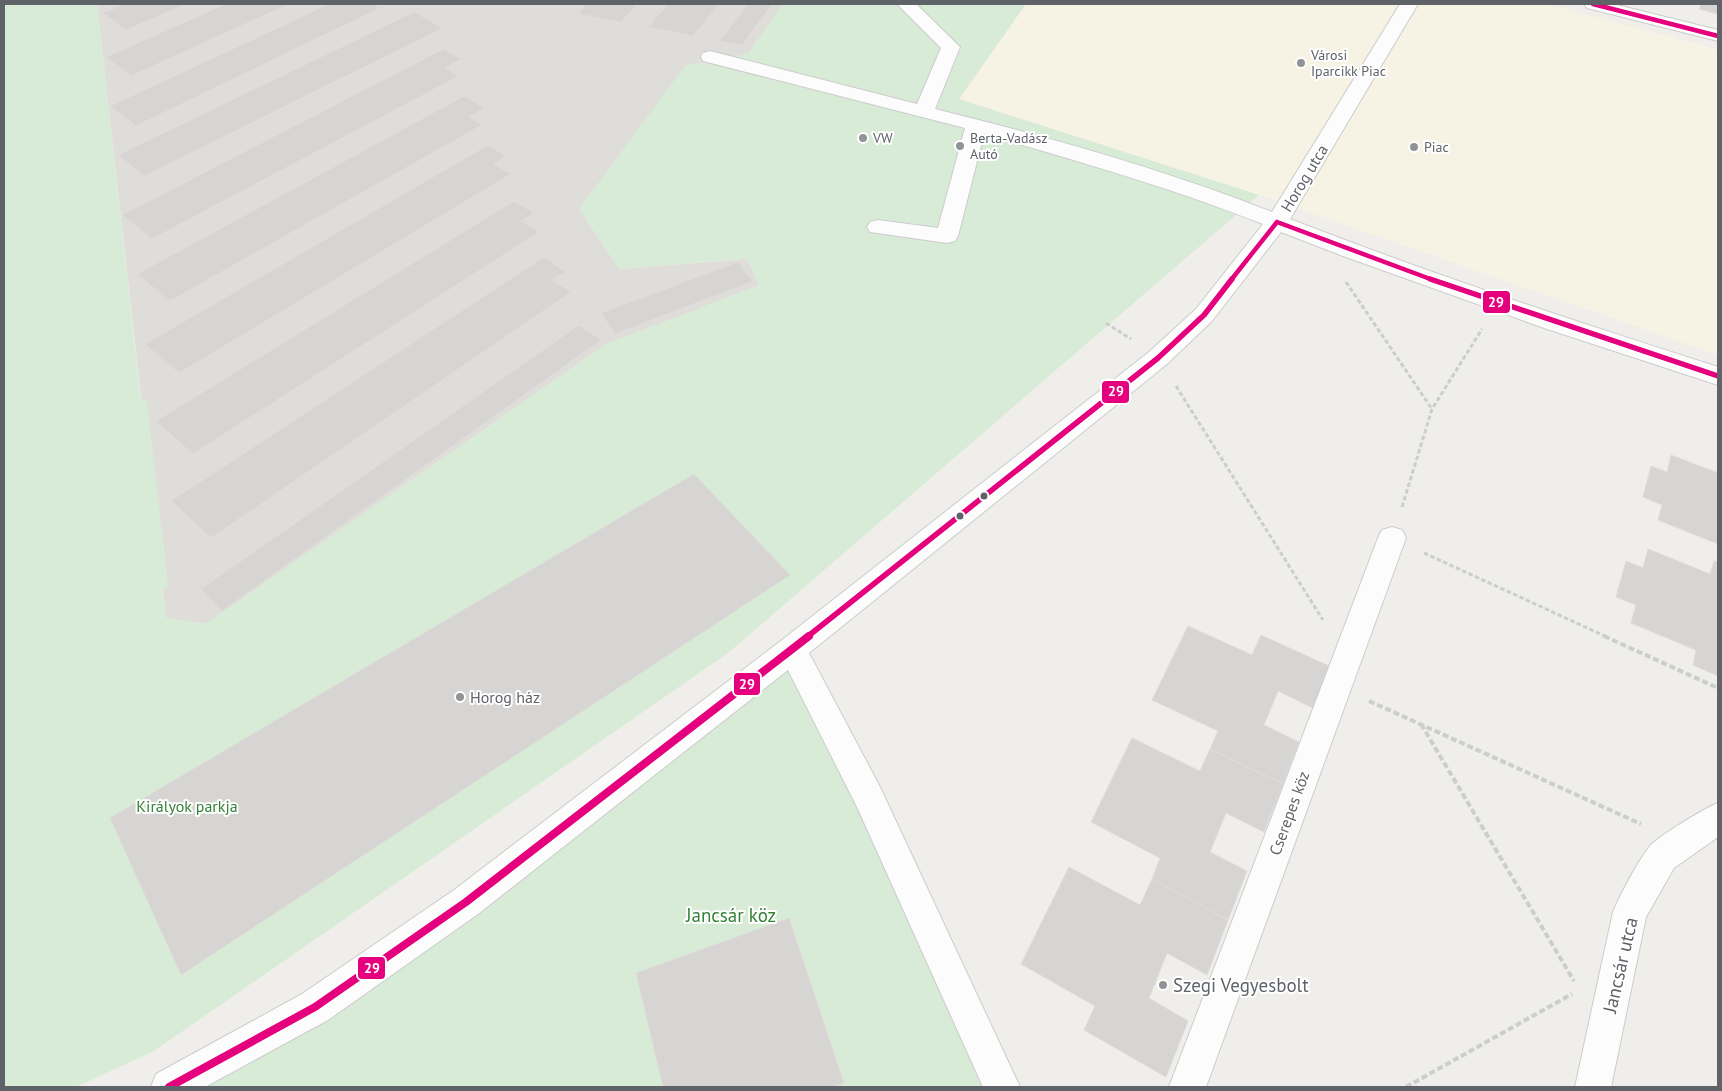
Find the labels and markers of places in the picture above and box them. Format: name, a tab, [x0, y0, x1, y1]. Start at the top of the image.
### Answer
place label: Városi Iparcikk Piac	[1310, 46, 1386, 80]
marker: Városi Iparcikk Piac	[1295, 57, 1307, 69]
place label: VW	[872, 129, 893, 147]
place label: Berta-Vadász Autó	[970, 129, 1048, 163]
marker: VW	[857, 132, 869, 144]
place label: Piac	[1424, 138, 1449, 156]
marker: Berta-Vadász Autó	[954, 140, 966, 152]
marker: Piac	[1408, 141, 1420, 153]
unlabelled marker	[979, 491, 989, 501]
unlabelled marker	[955, 511, 965, 521]
place label: Horog ház	[470, 687, 540, 707]
marker: Horog ház	[454, 691, 466, 703]
place label: Szegi Vegyesbolt	[1173, 973, 1309, 997]
marker: Szegi Vegyesbolt	[1157, 979, 1169, 991]

